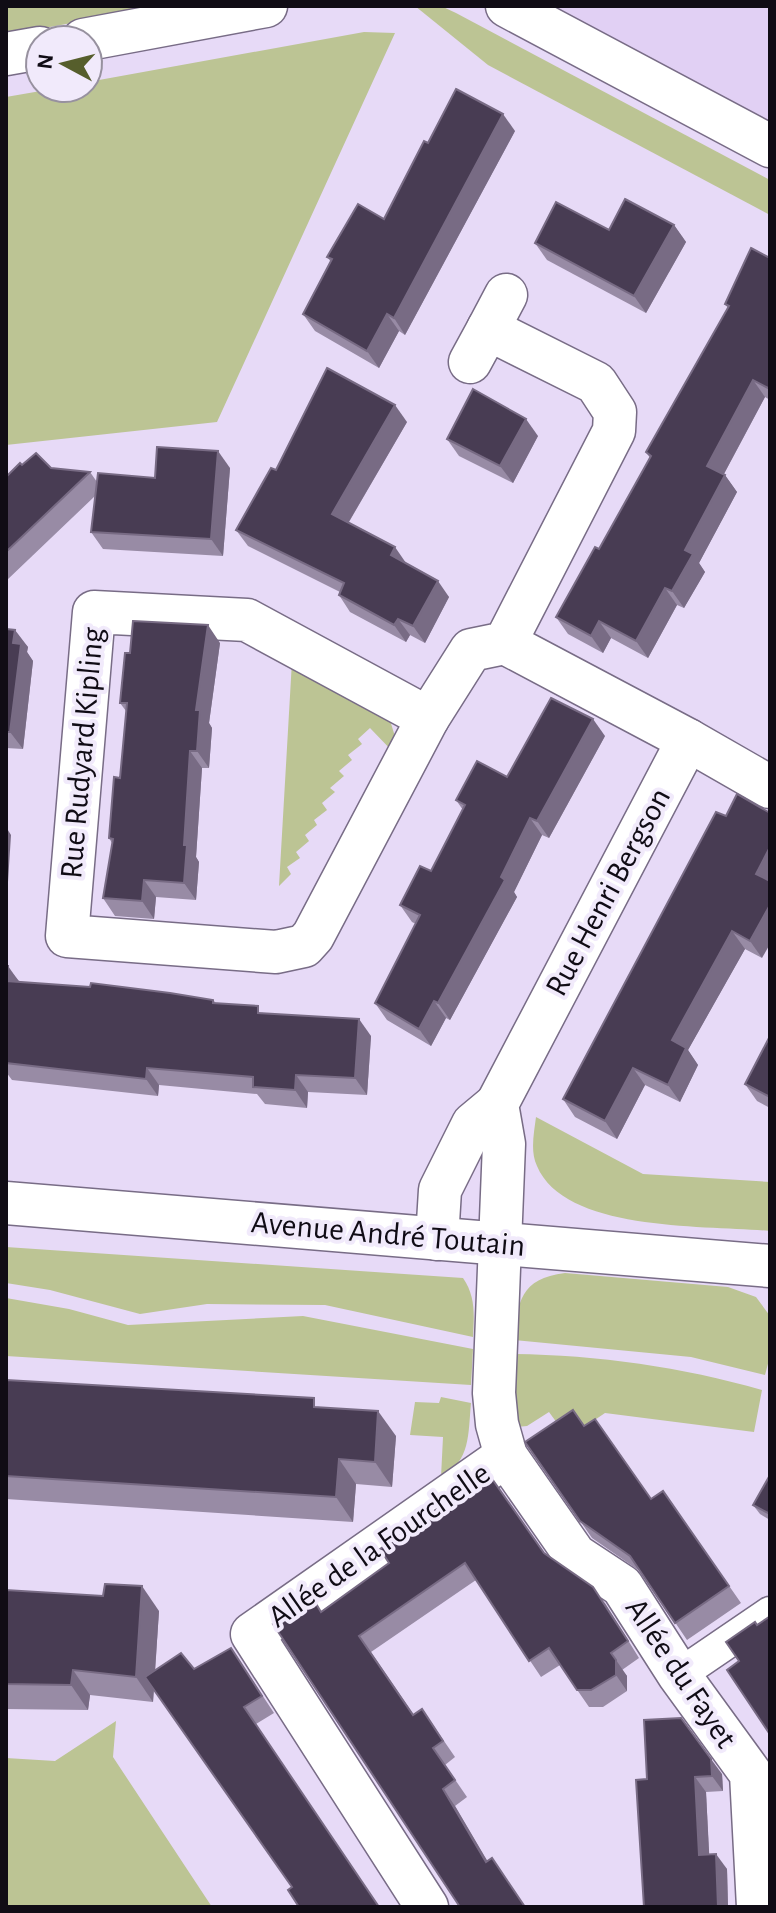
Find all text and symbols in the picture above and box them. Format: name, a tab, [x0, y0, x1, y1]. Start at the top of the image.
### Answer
north arrow	[24, 24, 104, 104]
text: N	[33, 53, 57, 71]
street label: Rue Rudyard Kipling	[55, 625, 109, 880]
street label: Rue Henri Bergson	[540, 783, 676, 1001]
street label: Avenue André Toutain	[250, 1206, 526, 1262]
street label: Allée de la Fourchelle	[262, 1457, 496, 1633]
street label: Allée du Fayet	[619, 1592, 743, 1754]

